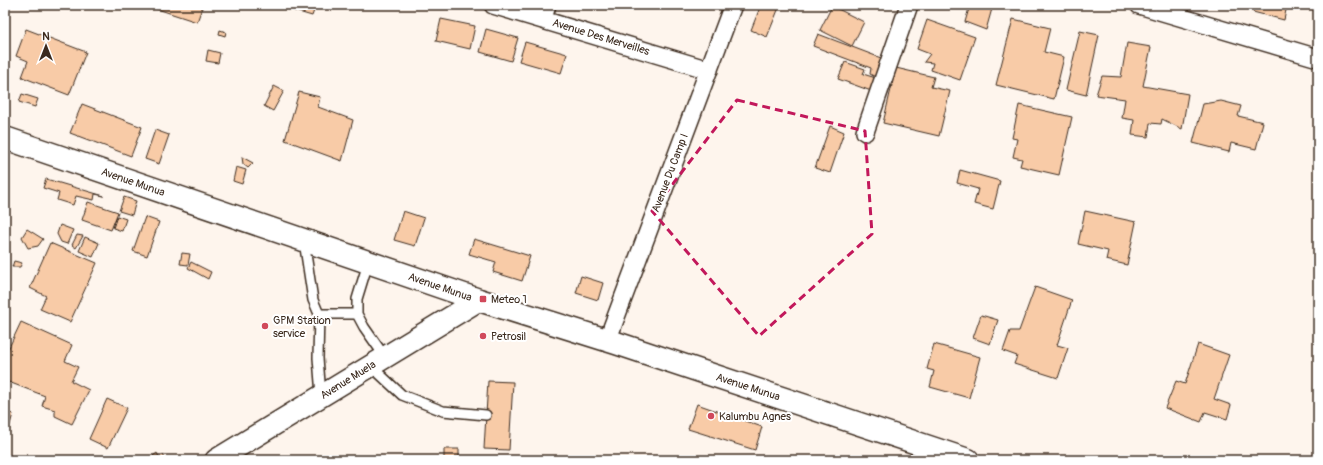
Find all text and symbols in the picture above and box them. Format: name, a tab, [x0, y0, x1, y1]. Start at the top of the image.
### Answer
street label: Avenue Des Merveilles	[551, 16, 651, 58]
north arrow	[26, 26, 66, 66]
text: N	[42, 30, 50, 43]
street label: Avenue Du Camp I	[649, 132, 691, 214]
street label: Avenue Munua	[99, 165, 167, 199]
street label: Avenue Munua	[406, 270, 474, 304]
place label: Meteo 1	[491, 293, 527, 306]
marker: Meteo 1	[478, 294, 488, 304]
place label: GPM Station service	[273, 314, 331, 340]
marker: GPM Station service	[260, 321, 270, 331]
place label: Petrosil	[491, 330, 526, 343]
marker: Petrosil	[478, 331, 488, 341]
street label: Avenue Muela	[318, 358, 378, 402]
street label: Avenue Munua	[714, 371, 782, 403]
place label: Kalumbu Agnes	[719, 410, 791, 423]
marker: Kalumbu Agnes	[706, 411, 716, 421]

